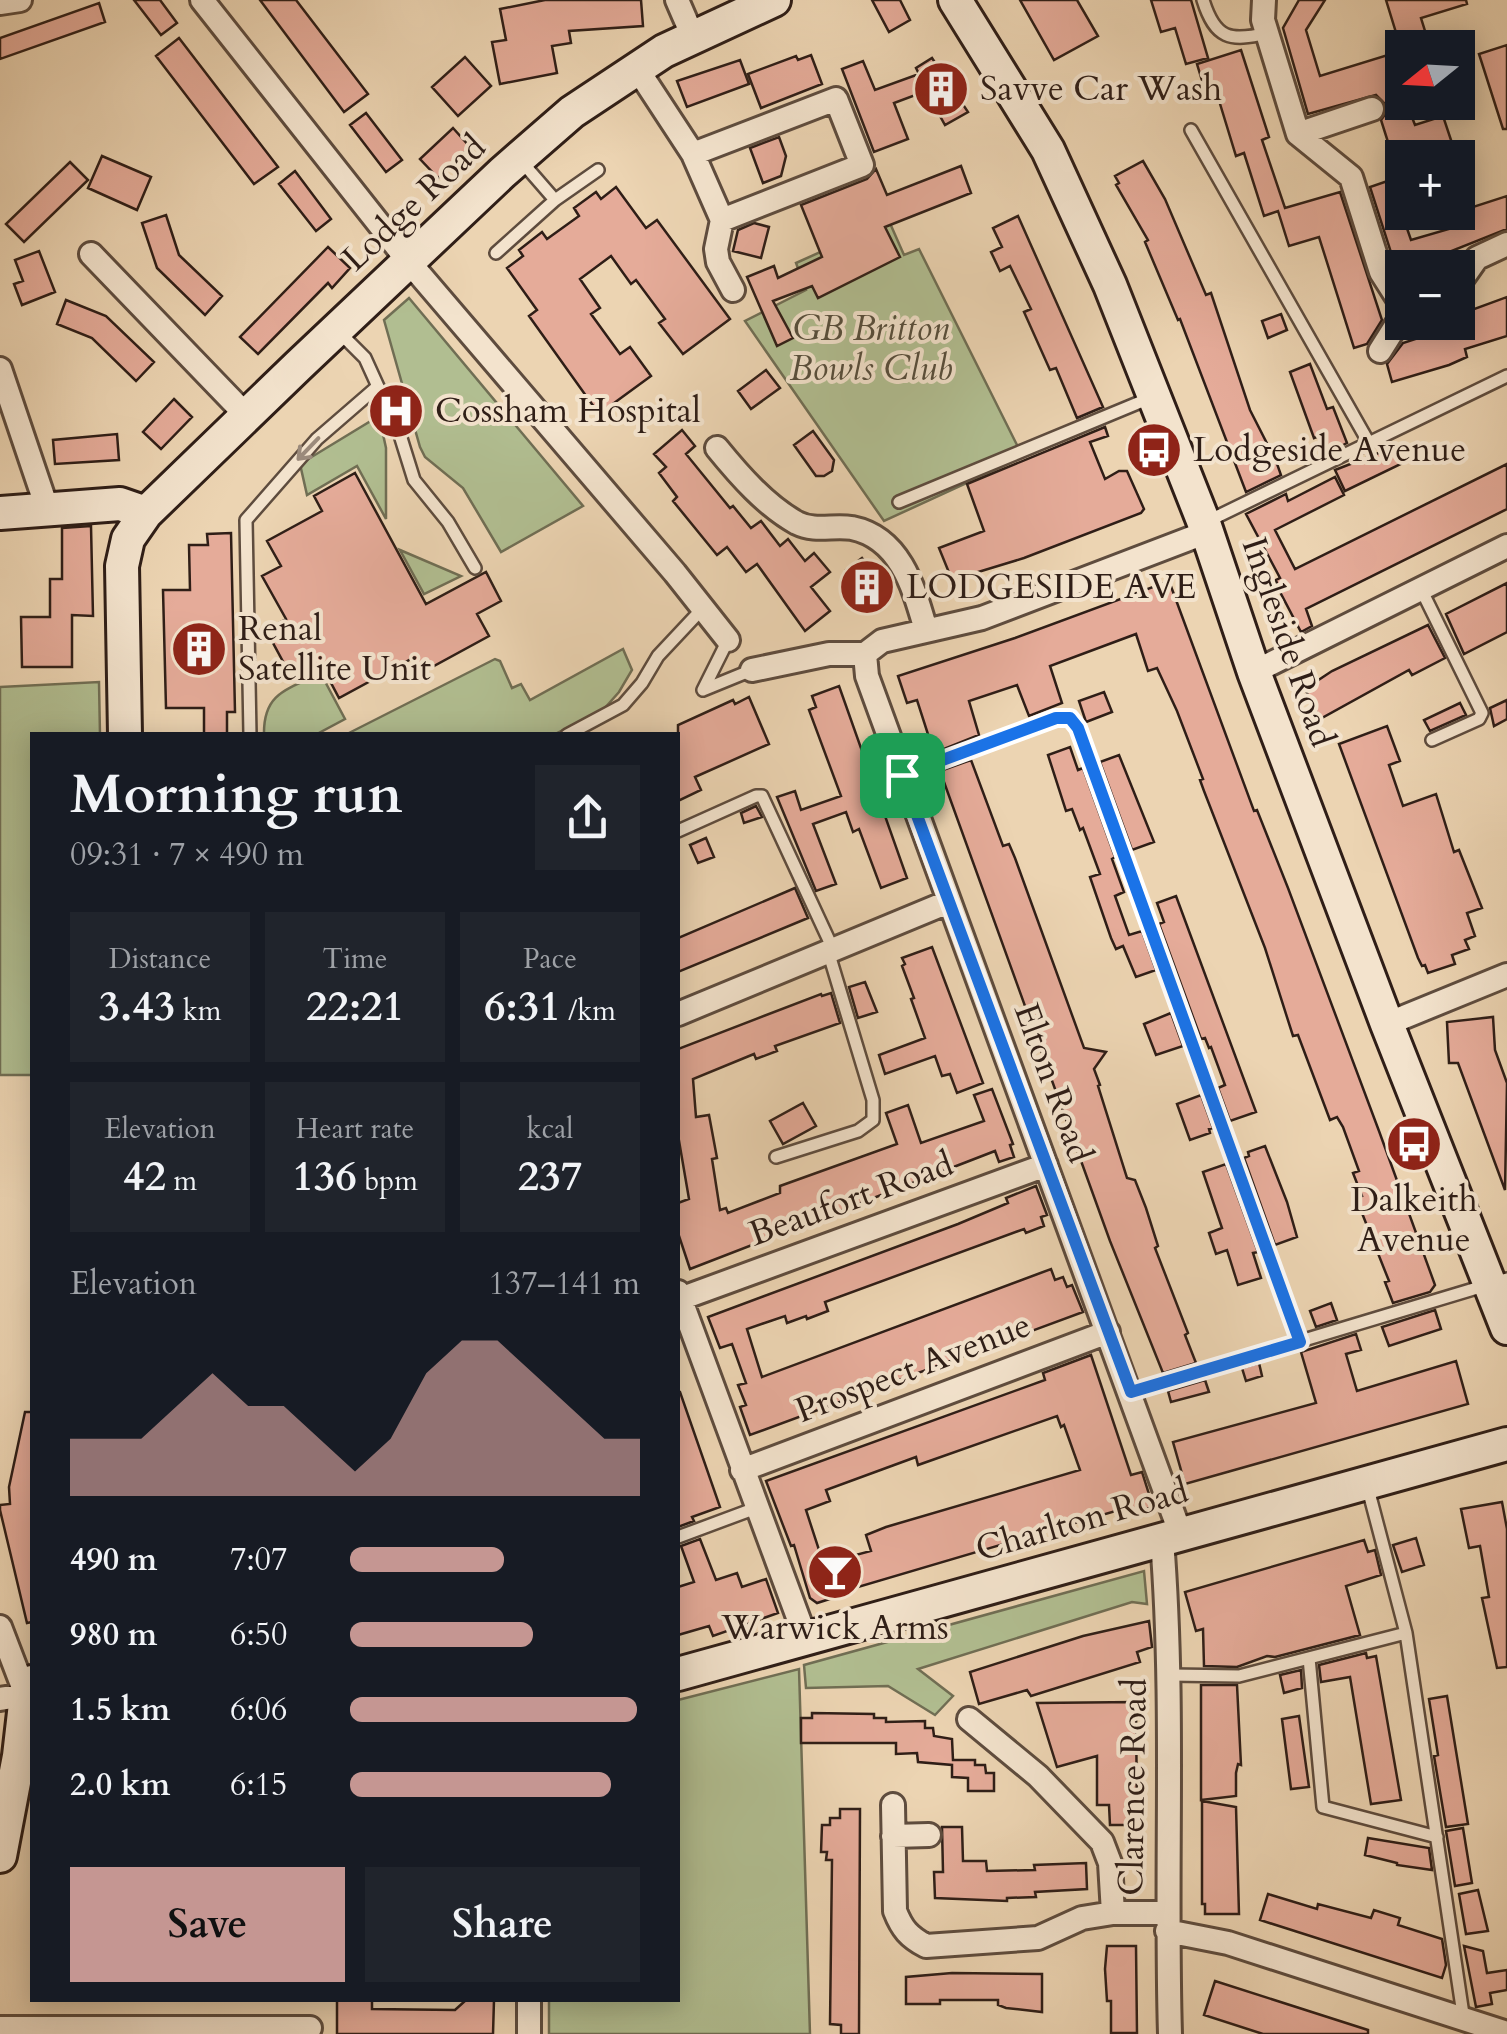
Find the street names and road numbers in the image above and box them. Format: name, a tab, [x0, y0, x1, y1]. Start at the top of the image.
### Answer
street label: Lodge Road	[332, 124, 497, 282]
street label: Ingleside Road	[1230, 531, 1346, 754]
street label: Elton Road	[1002, 996, 1104, 1170]
street label: Beaufort Road	[742, 1140, 960, 1258]
street label: Prospect Avenue	[788, 1301, 1038, 1435]
street label: Charlton Road	[970, 1467, 1194, 1573]
street label: Clarence Road	[1107, 1677, 1159, 1896]

